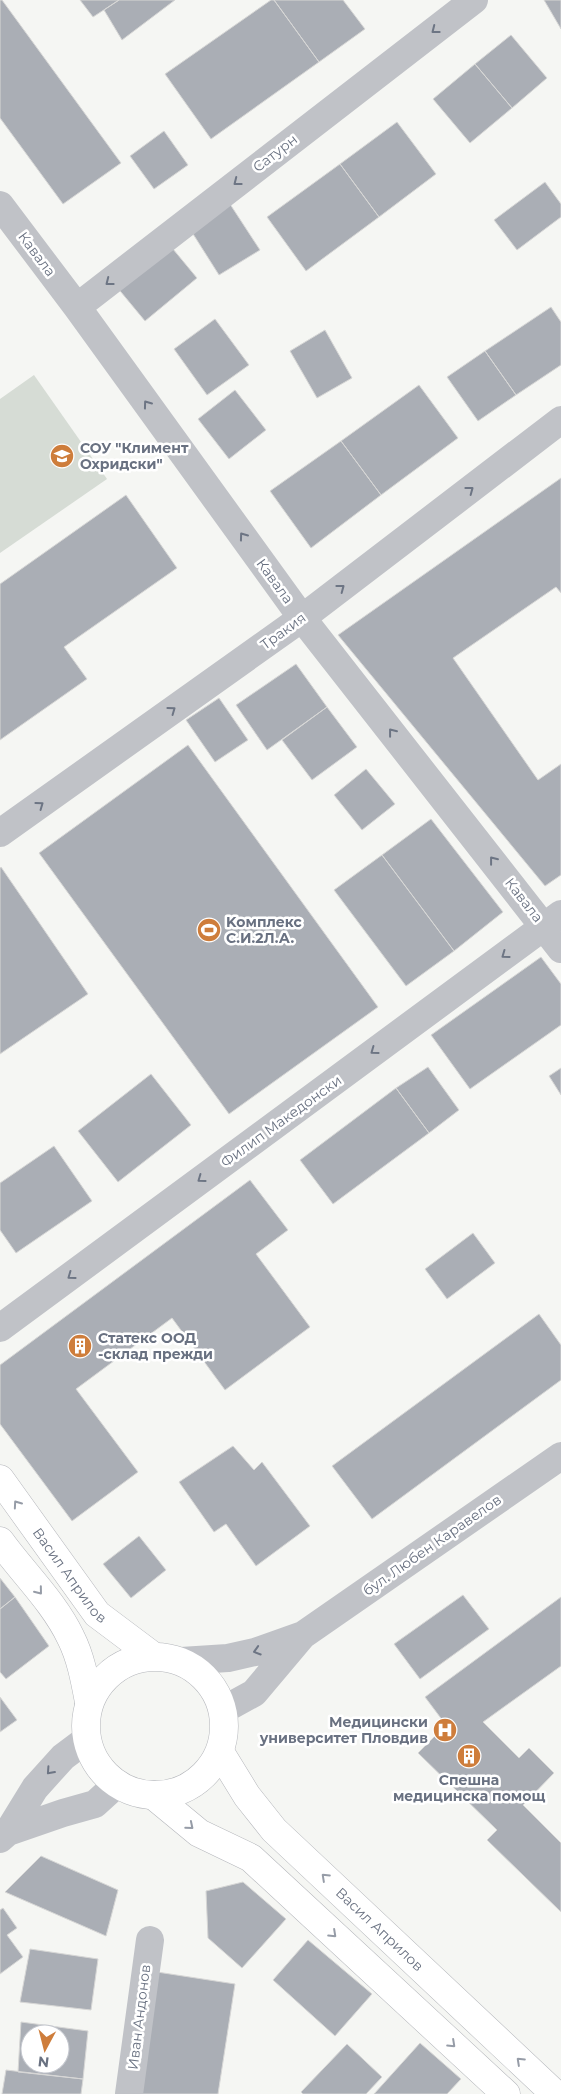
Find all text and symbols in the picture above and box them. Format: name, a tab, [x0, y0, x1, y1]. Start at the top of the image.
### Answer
one-way arrow	[432, 24, 441, 33]
street label: Сатурн	[249, 130, 301, 176]
one-way arrow	[233, 176, 243, 185]
street label: Кавала	[14, 228, 60, 280]
one-way arrow	[106, 277, 115, 285]
one-way arrow	[144, 400, 153, 410]
place label: СОУ "Климент Охридски"	[80, 439, 189, 473]
school or university icon: СОУ "Климент Охридски"	[49, 443, 75, 469]
one-way arrow	[464, 487, 473, 495]
one-way arrow	[240, 533, 248, 542]
street label: Кавала	[253, 555, 297, 607]
one-way arrow	[335, 585, 345, 594]
street label: Тракия	[257, 608, 309, 654]
one-way arrow	[166, 708, 175, 716]
one-way arrow	[389, 729, 398, 738]
one-way arrow	[34, 802, 44, 811]
one-way arrow	[490, 857, 498, 866]
street label: Кавала	[501, 874, 547, 926]
place label: Kомплекс С.И.2Л.А.	[226, 913, 303, 947]
sports icon: Kомплекс С.И.2Л.А.	[196, 917, 222, 943]
one-way arrow	[501, 949, 511, 958]
one-way arrow	[371, 1046, 380, 1054]
street label: Филип Македонски	[217, 1071, 345, 1171]
one-way arrow	[197, 1173, 207, 1182]
one-way arrow	[68, 1270, 77, 1278]
place label: Статекс ООД -склад прежди	[98, 1329, 213, 1363]
building icon: Статекс ООД -склад прежди	[67, 1333, 93, 1359]
street label: бул. Любен Каравелов	[359, 1490, 505, 1600]
one-way arrow	[14, 1500, 23, 1509]
street label: Васил Априлов	[29, 1524, 110, 1627]
one-way arrow	[34, 1585, 42, 1594]
one-way arrow	[253, 1645, 261, 1655]
place label: Медицински университет Пловдив	[259, 1713, 428, 1747]
hospital icon: Медицински университет Пловдив	[432, 1717, 458, 1743]
building icon: Спешна медицинска помощ	[456, 1743, 482, 1769]
one-way arrow	[48, 1765, 56, 1774]
place label: Спешна медицинска помощ	[393, 1771, 545, 1805]
one-way arrow	[185, 1821, 194, 1830]
one-way arrow	[321, 1874, 330, 1883]
street label: Васил Априлов	[332, 1884, 427, 1975]
one-way arrow	[327, 1928, 336, 1937]
street label: Иван Андонов	[124, 1963, 154, 2071]
north arrow	[20, 2024, 70, 2074]
one-way arrow	[446, 2038, 455, 2047]
text: N	[37, 2052, 50, 2072]
one-way arrow	[516, 2058, 525, 2067]

